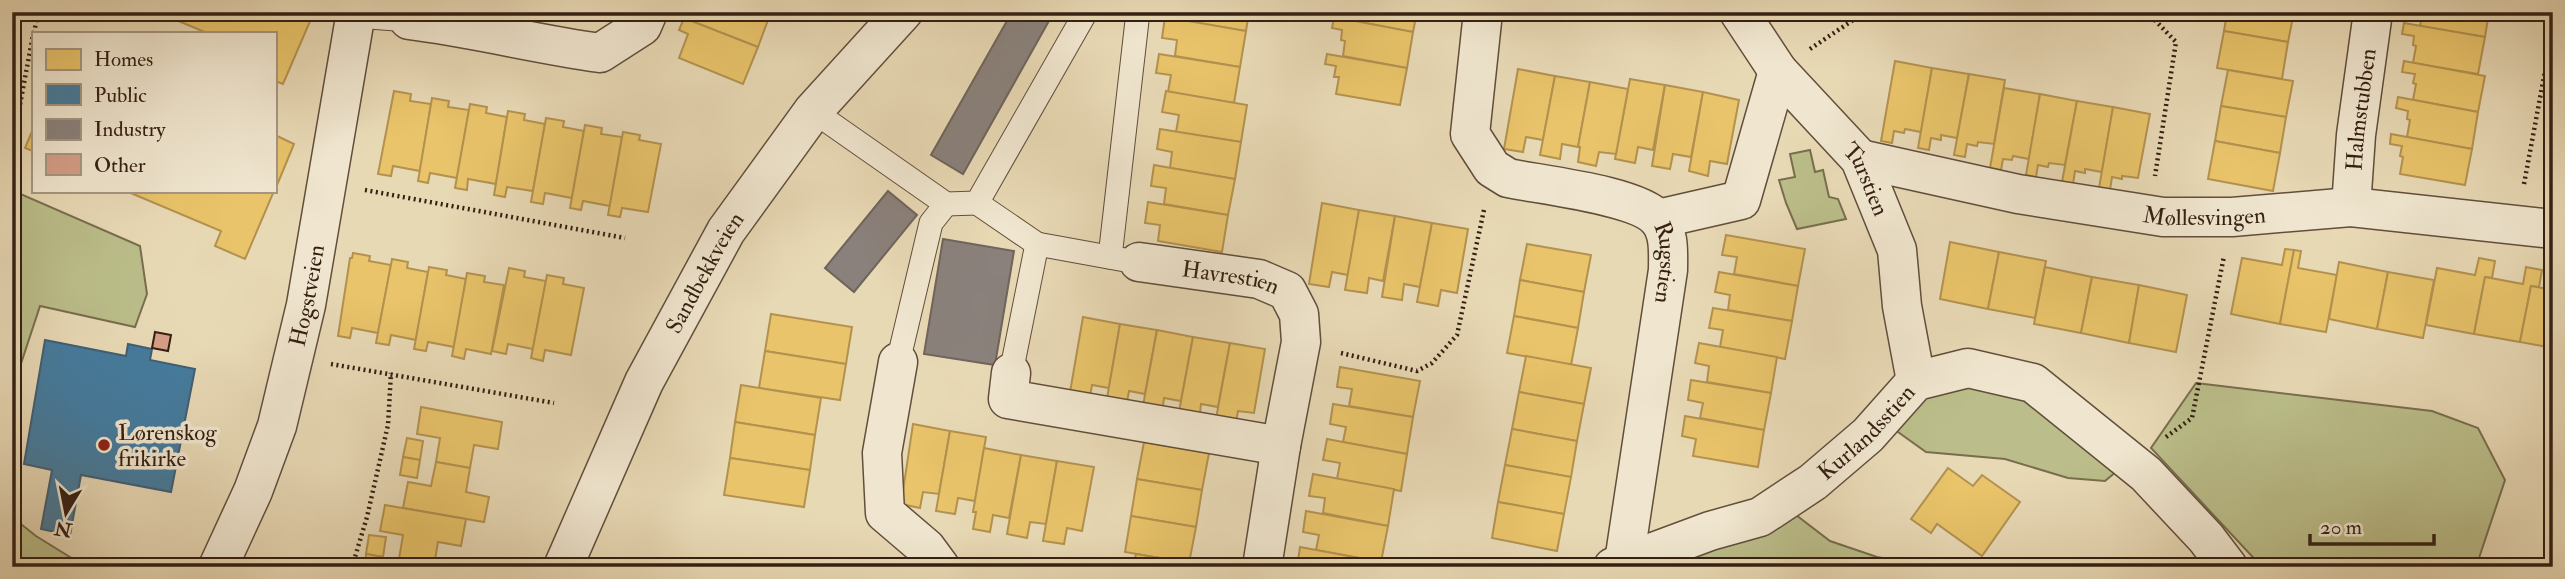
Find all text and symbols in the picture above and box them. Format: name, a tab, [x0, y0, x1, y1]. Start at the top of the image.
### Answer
legend	[32, 32, 276, 192]
text: Homes	[94, 46, 153, 73]
street label: Halmstubben	[2340, 46, 2383, 172]
text: Public	[94, 82, 147, 109]
text: Industry	[94, 116, 166, 143]
street label: Turstien	[1837, 136, 1896, 220]
text: Other	[94, 152, 146, 179]
street label: Møllesvingen	[2141, 200, 2267, 232]
street label: Sandbekkveien	[659, 206, 750, 339]
street label: Rugstien	[1648, 217, 1682, 306]
street label: Hogstveien	[283, 242, 331, 349]
street label: Havrestien	[1180, 254, 1284, 301]
street label: Kurlandsstien	[1812, 378, 1921, 487]
place label: Lørenskog frikirke	[118, 418, 217, 473]
marker: Lørenskog frikirke	[96, 437, 112, 453]
north arrow	[32, 477, 102, 548]
scale bar	[2310, 502, 2434, 546]
text: 20 m	[2320, 514, 2362, 541]
text: N	[52, 515, 75, 542]

